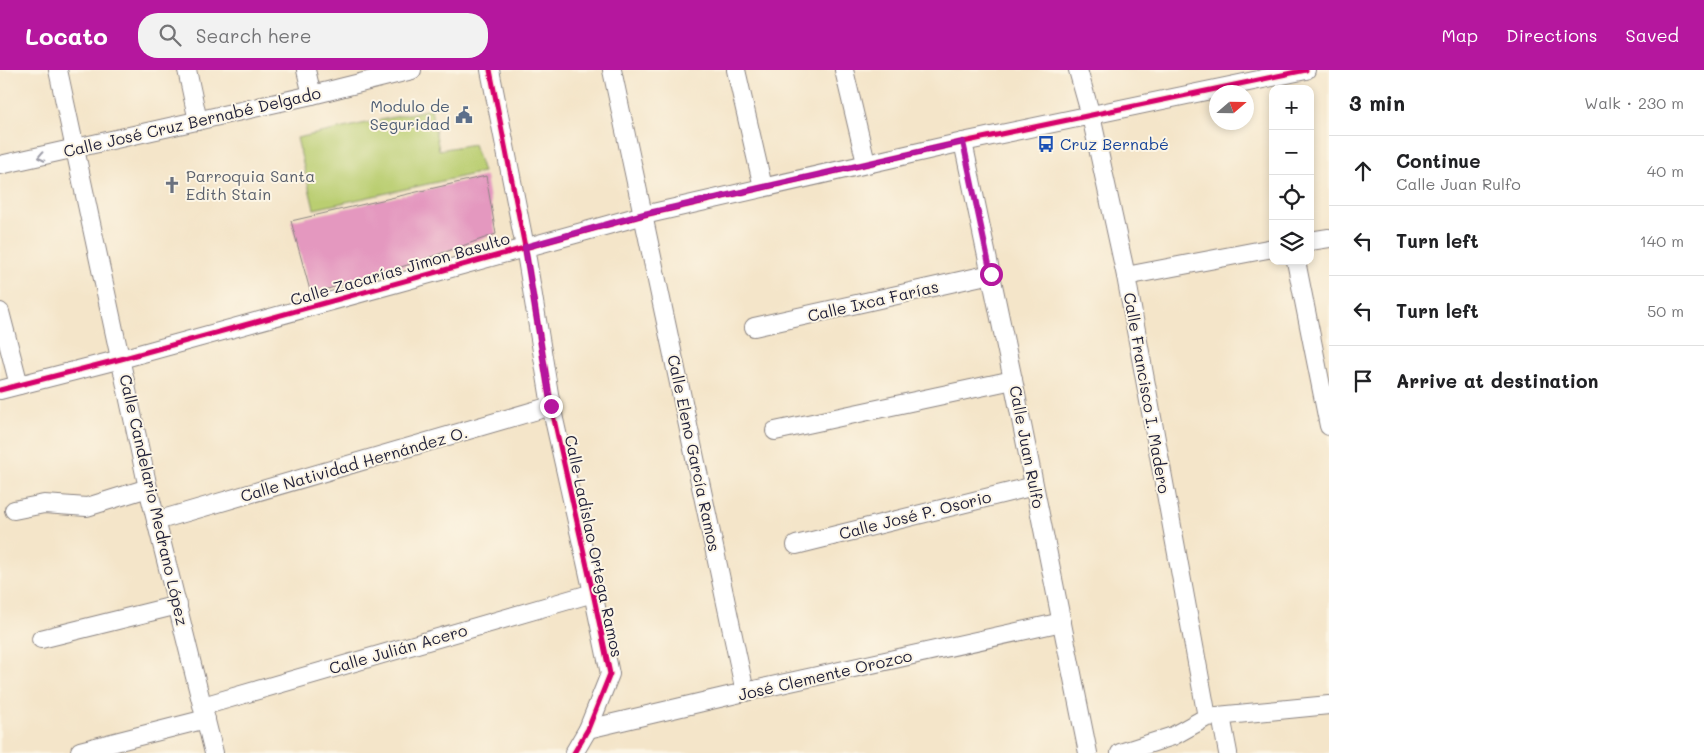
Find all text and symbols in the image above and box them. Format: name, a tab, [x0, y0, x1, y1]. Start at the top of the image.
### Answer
search box	[138, 13, 488, 58]
text: Locato	[25, 20, 108, 51]
icon: search	[156, 21, 184, 49]
text: Search here	[196, 23, 311, 48]
text: Map	[1441, 23, 1478, 47]
text: Directions	[1506, 23, 1598, 47]
text: Saved	[1626, 23, 1679, 47]
street label: Calle José Cruz Bernabé Delgado	[61, 82, 323, 161]
north arrow	[1209, 85, 1254, 130]
map controls	[1269, 85, 1314, 265]
button: +	[1269, 85, 1314, 130]
text: 3 min	[1349, 89, 1405, 116]
text: Walk · 230 m	[1584, 92, 1684, 113]
place label: Modulo de Seguridad	[370, 95, 450, 134]
public building icon: Modulo de Seguridad	[454, 105, 474, 125]
button: −	[1269, 130, 1314, 175]
place label: Cruz Bernabé	[1060, 133, 1169, 154]
bus stop icon: Cruz Bernabé	[1036, 134, 1056, 154]
text: Continue	[1396, 148, 1481, 173]
one-way arrow	[36, 151, 45, 162]
icon: ahead	[1349, 157, 1377, 185]
text: 40 m	[1647, 160, 1684, 181]
place label: Parroquia Santa Edith Stain	[186, 165, 315, 204]
text: Calle Juan Rulfo	[1396, 173, 1521, 194]
church icon: Parroquia Santa Edith Stain	[162, 175, 182, 195]
button: locate	[1269, 175, 1314, 220]
button: layers	[1269, 220, 1314, 265]
street label: Calle Zacarías Jimon Basulto	[288, 227, 512, 310]
icon: left	[1349, 227, 1377, 255]
text: Turn left	[1396, 228, 1479, 253]
text: 140 m	[1640, 230, 1684, 251]
route start	[980, 263, 1003, 286]
street label: Calle Ixca Farías	[805, 275, 940, 326]
street label: Calle Francisco I. Madero	[1119, 291, 1176, 495]
icon: left	[1349, 297, 1377, 325]
text: Turn left	[1396, 298, 1479, 323]
text: 50 m	[1647, 300, 1684, 321]
street label: Calle Eleno García Ramos	[663, 353, 726, 553]
icon: arrive	[1349, 367, 1377, 395]
text: Arrive at destination	[1396, 368, 1599, 393]
street label: Calle Candelario Medrano López	[115, 372, 194, 628]
street label: Calle Juan Rulfo	[1005, 384, 1050, 510]
route end	[540, 395, 563, 418]
street label: Calle Natividad Hernández O.	[238, 421, 470, 506]
street label: Calle Ladislao Ortega Ramos	[561, 433, 628, 659]
street label: Calle José P. Osorio	[837, 485, 993, 544]
street label: Calle Julián Acero	[326, 619, 469, 678]
street label: José Clemente Orozco	[736, 644, 914, 705]

